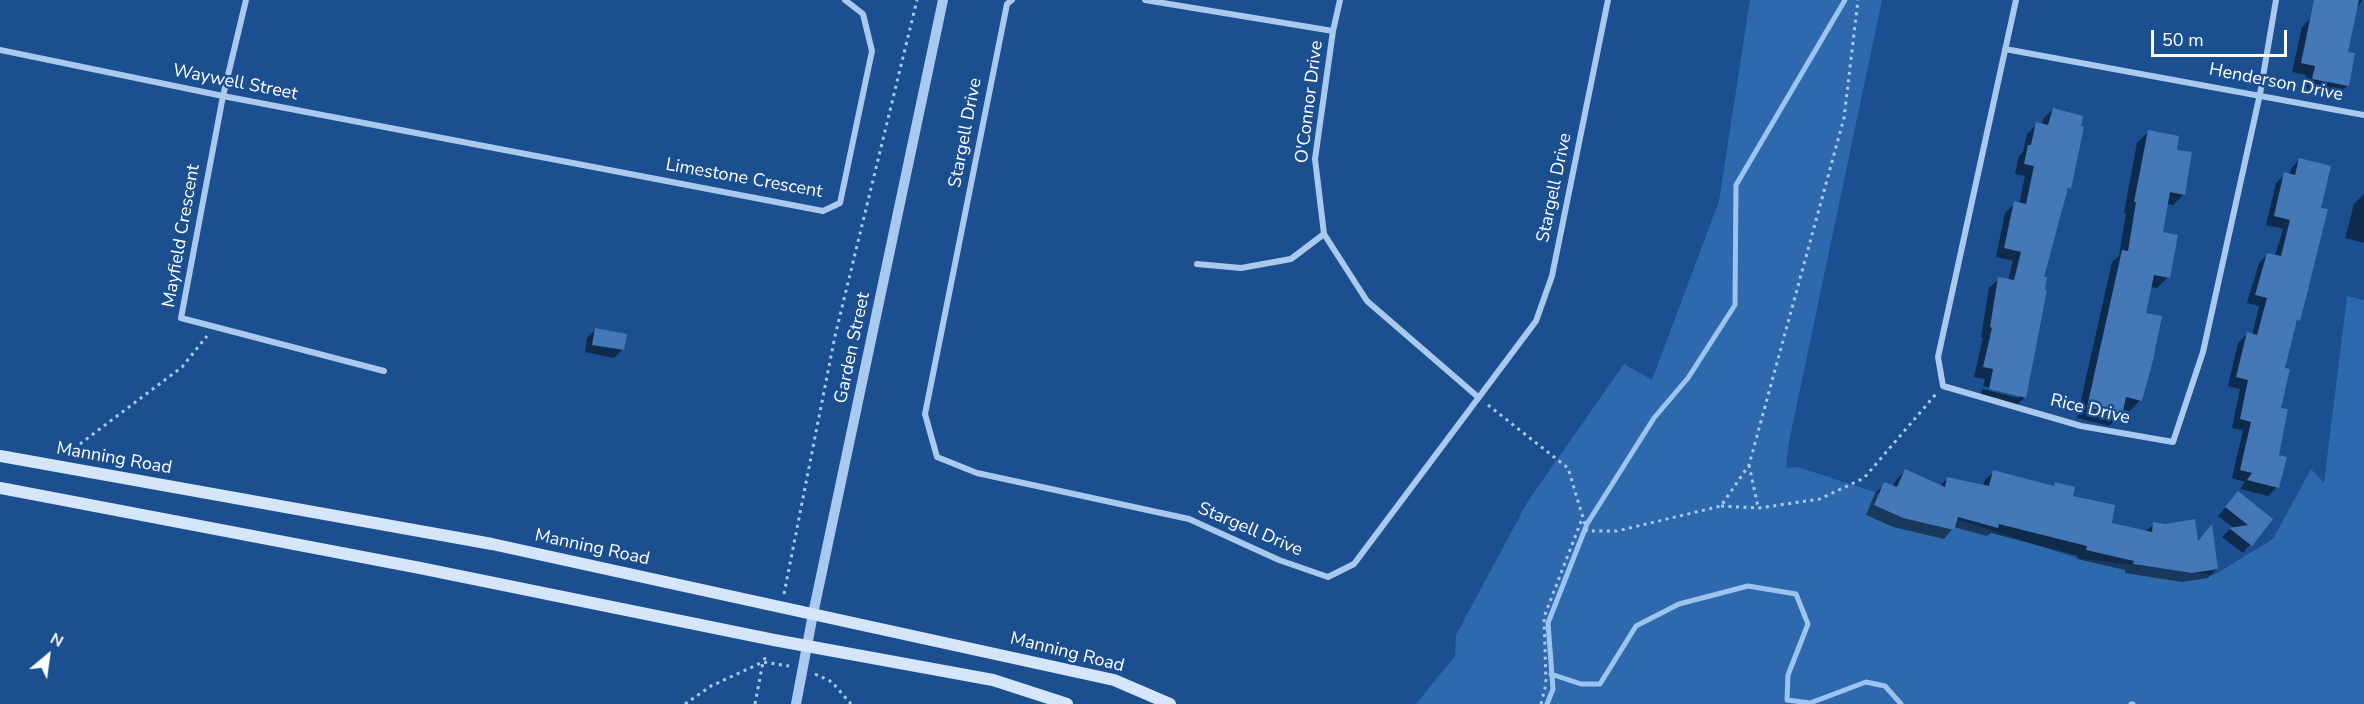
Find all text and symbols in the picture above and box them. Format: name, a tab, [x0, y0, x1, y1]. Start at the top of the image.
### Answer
scale bar	[2154, 18, 2290, 56]
text: 50 m	[2162, 28, 2204, 52]
street label: O'Connor Drive	[1292, 39, 1328, 165]
street label: Henderson Drive	[2207, 59, 2345, 107]
street label: Waywell Street	[171, 60, 299, 106]
street label: Stargell Drive	[945, 76, 987, 190]
street label: Stargell Drive	[1533, 131, 1577, 245]
street label: Limestone Crescent	[664, 155, 824, 203]
street label: Mayfield Crescent	[159, 163, 205, 309]
street label: Garden Street	[831, 291, 875, 405]
street label: Rice Drive	[2048, 390, 2132, 430]
street label: Manning Road	[55, 438, 173, 480]
street label: Stargell Drive	[1195, 498, 1305, 562]
street label: Manning Road	[533, 525, 651, 571]
north arrow	[18, 626, 78, 686]
text: N	[46, 628, 67, 653]
street label: Manning Road	[1008, 628, 1126, 678]

